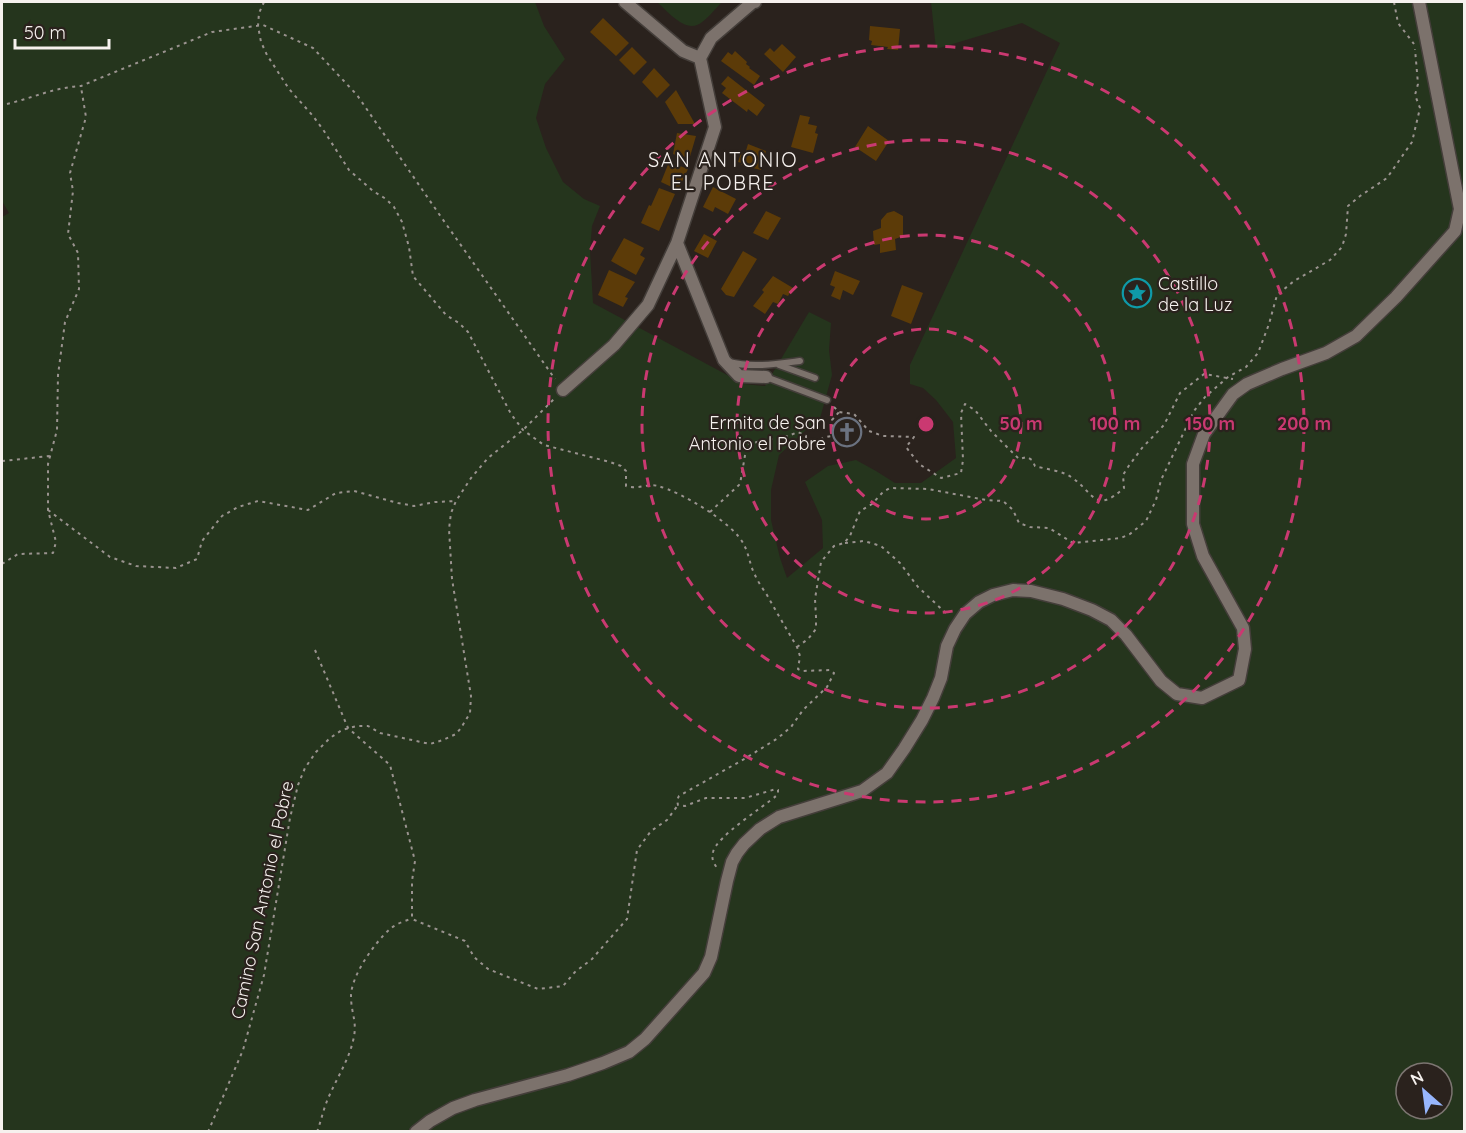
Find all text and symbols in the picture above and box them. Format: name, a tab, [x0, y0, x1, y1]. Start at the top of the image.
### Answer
scale bar	[15, 12, 110, 50]
text: 50 m	[24, 21, 66, 44]
district label: SAN ANTONIO EL POBRE	[648, 147, 798, 195]
place label: Castillo de la Luz	[1158, 272, 1232, 316]
place icon: Castillo de la Luz	[1121, 277, 1153, 309]
place label: Ermita de San Antonio el Pobre	[689, 411, 826, 455]
text: 50 m	[999, 412, 1043, 435]
text: 100 m	[1090, 412, 1140, 435]
text: 150 m	[1185, 412, 1235, 435]
text: 200 m	[1277, 412, 1331, 435]
centre of rings	[916, 414, 936, 434]
church icon: Ermita de San Antonio el Pobre	[831, 416, 863, 448]
street label: Camino San Antonio el Pobre	[226, 779, 298, 1021]
north arrow	[1394, 1061, 1454, 1121]
text: N	[1407, 1066, 1427, 1089]

